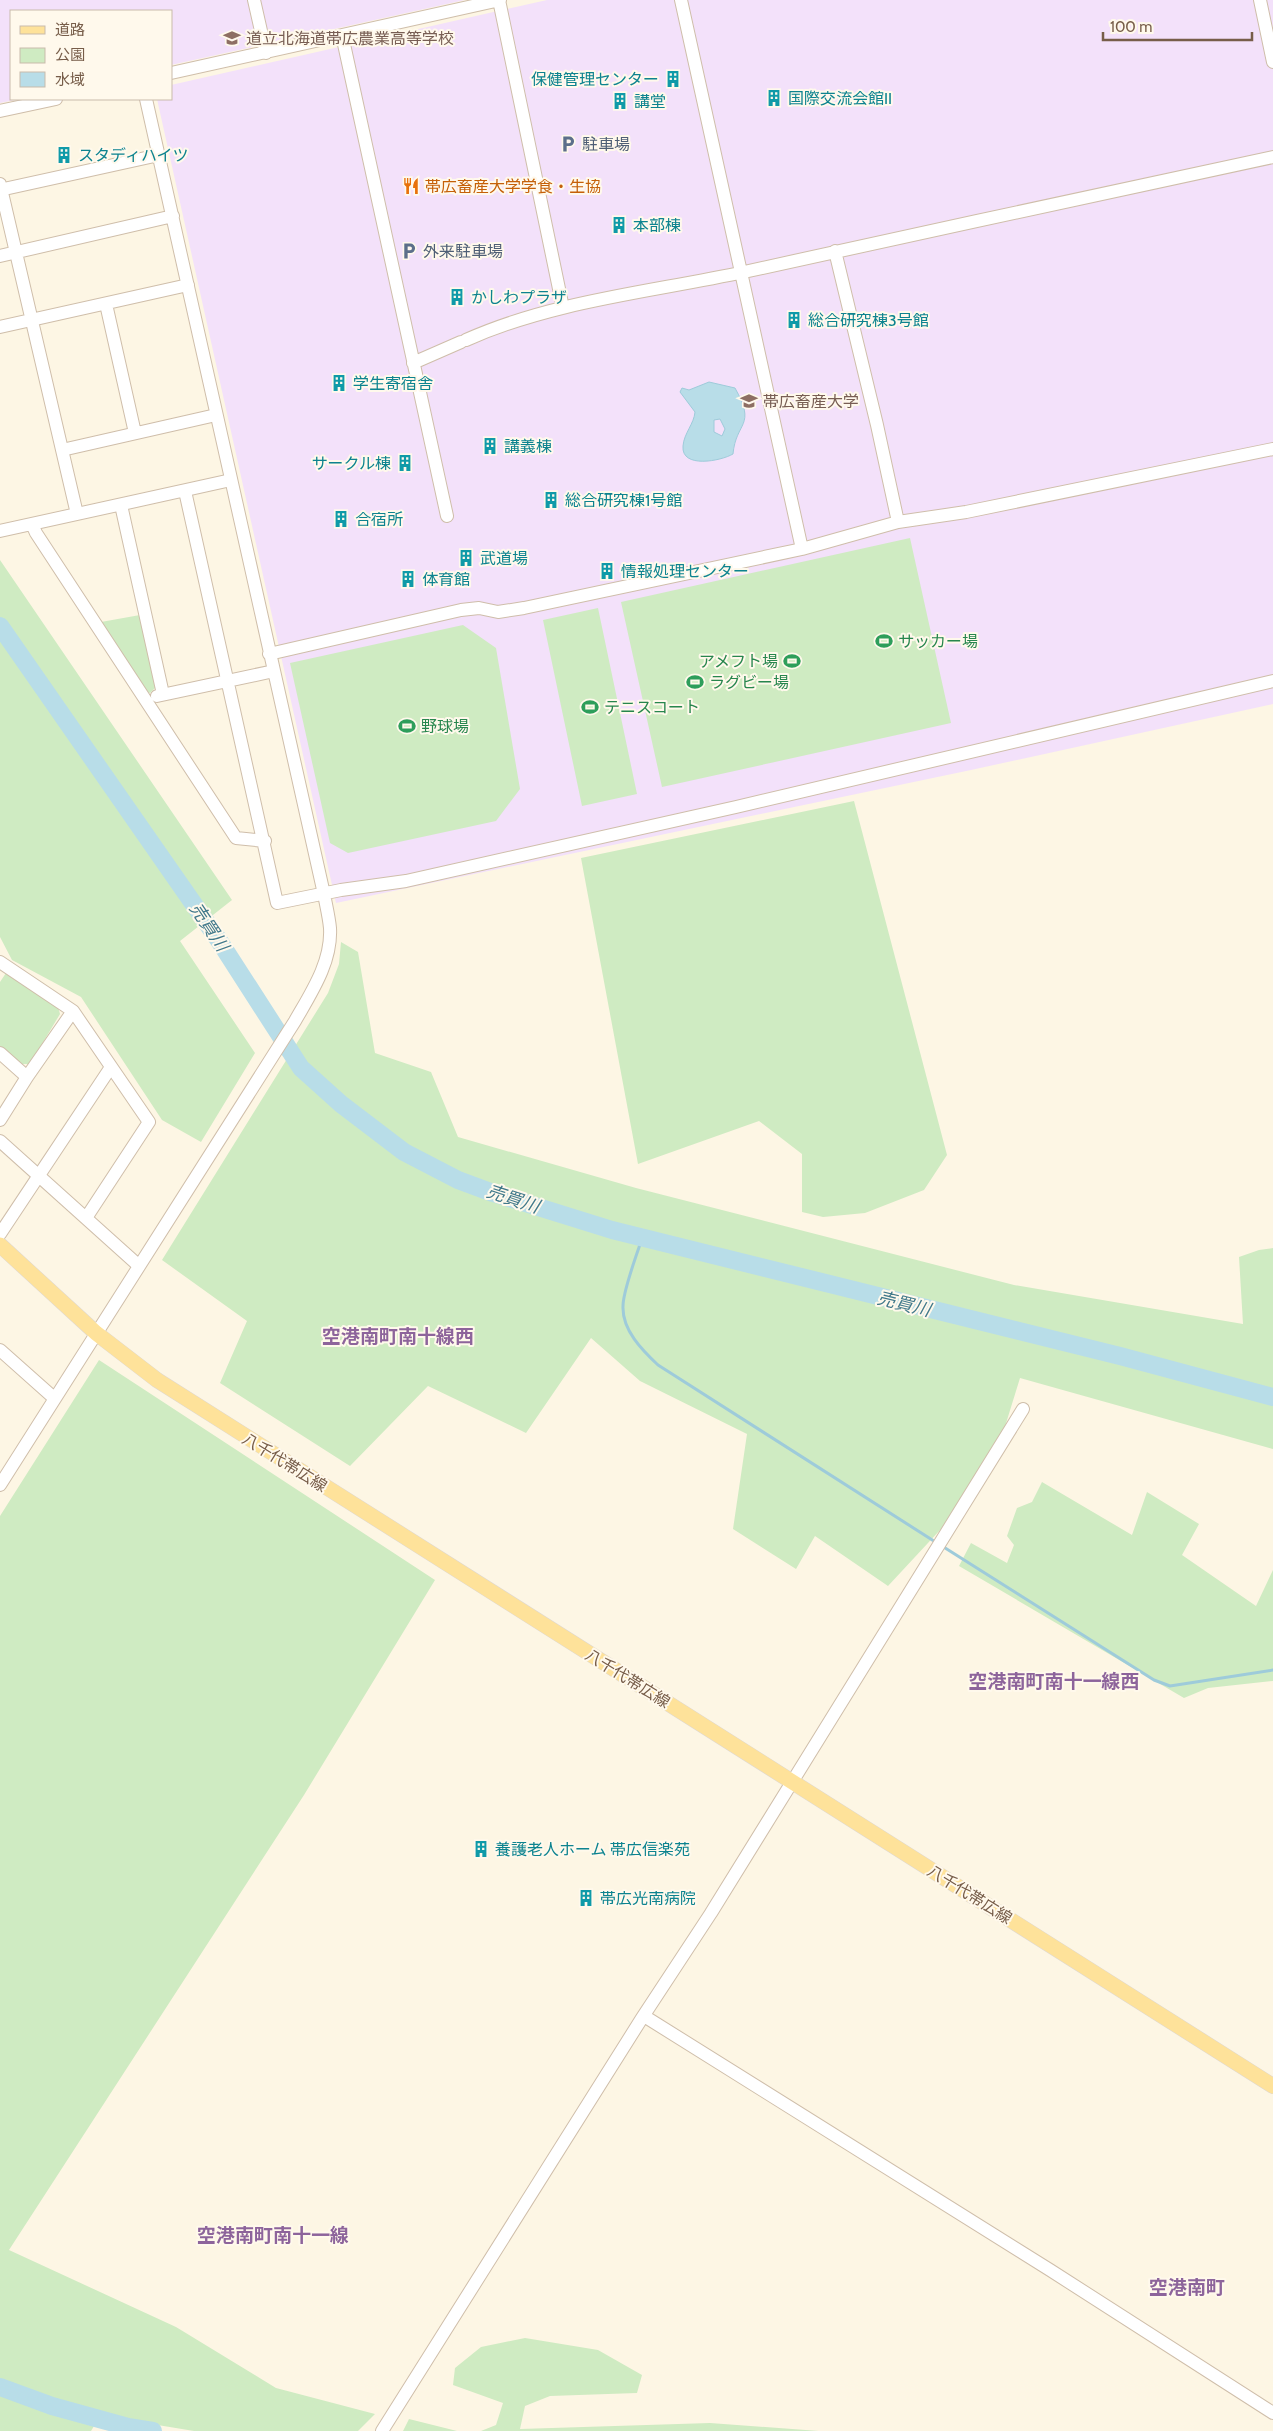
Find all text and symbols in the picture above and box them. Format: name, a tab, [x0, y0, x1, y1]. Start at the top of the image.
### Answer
legend	[10, 10, 172, 100]
scale bar	[1103, 10, 1252, 42]
text: 100 m	[1110, 18, 1152, 36]
text: 道路	[55, 21, 85, 39]
school or university icon: 道立北海道帯広農業高等学校	[222, 28, 242, 48]
place label: 道立北海道帯広農業高等学校	[246, 29, 454, 48]
text: 公園	[55, 46, 85, 64]
building icon: 保健管理センター	[663, 69, 683, 89]
place label: 保健管理センター	[531, 70, 659, 89]
text: 水域	[55, 71, 85, 89]
building icon: 国際交流会館II	[764, 88, 784, 108]
place label: 国際交流会館II	[788, 89, 892, 108]
building icon: 講堂	[610, 91, 630, 111]
place label: 講堂	[634, 92, 666, 111]
parking icon: 駐車場	[558, 134, 578, 154]
place label: 駐車場	[582, 135, 630, 154]
building icon: スタディハイツ	[54, 145, 74, 165]
place label: スタディハイツ	[78, 146, 189, 165]
restaurant icon: 帯広畜産大学学食・生協	[401, 176, 421, 196]
place label: 帯広畜産大学学食・生協	[425, 177, 601, 196]
building icon: 本部棟	[609, 215, 629, 235]
place label: 本部棟	[633, 216, 681, 235]
parking icon: 外来駐車場	[399, 241, 419, 261]
place label: 外来駐車場	[423, 242, 503, 261]
building icon: かしわプラザ	[447, 287, 467, 307]
place label: かしわプラザ	[471, 288, 567, 307]
building icon: 総合研究棟3号館	[784, 310, 804, 330]
place label: 総合研究棟3号館	[808, 311, 929, 330]
building icon: 学生寄宿舎	[329, 373, 349, 393]
place label: 学生寄宿舎	[353, 374, 433, 393]
school or university icon: 帯広畜産大学	[739, 391, 759, 411]
place label: 帯広畜産大学	[763, 392, 859, 411]
building icon: 講義棟	[480, 436, 500, 456]
place label: 講義棟	[504, 437, 552, 456]
building icon: サークル棟	[395, 453, 415, 473]
place label: サークル棟	[311, 454, 391, 473]
building icon: 総合研究棟1号館	[541, 490, 561, 510]
place label: 総合研究棟1号館	[565, 491, 682, 510]
building icon: 合宿所	[331, 509, 351, 529]
place label: 合宿所	[355, 510, 403, 529]
building icon: 武道場	[456, 548, 476, 568]
place label: 武道場	[480, 549, 528, 568]
building icon: 情報処理センター	[597, 561, 617, 581]
place label: 情報処理センター	[621, 562, 749, 581]
building icon: 体育館	[398, 569, 418, 589]
place label: 体育館	[422, 570, 470, 589]
sports icon: サッカー場	[874, 631, 894, 651]
place label: サッカー場	[898, 632, 978, 651]
sports icon: アメフト場	[782, 651, 802, 671]
place label: アメフト場	[699, 652, 778, 671]
sports icon: ラグビー場	[685, 672, 705, 692]
place label: ラグビー場	[709, 673, 789, 692]
sports icon: テニスコート	[580, 697, 600, 717]
place label: テニスコート	[604, 698, 700, 717]
sports icon: 野球場	[397, 716, 417, 736]
place label: 野球場	[421, 717, 469, 736]
water label: 売買川	[185, 898, 234, 957]
water label: 売買川	[484, 1180, 544, 1218]
water label: 売買川	[875, 1287, 935, 1322]
district label: 空港南町南十線西	[322, 1325, 474, 1348]
street label: 八千代帯広線	[239, 1429, 330, 1496]
street label: 八千代帯広線	[582, 1645, 673, 1712]
district label: 空港南町南十一線西	[968, 1670, 1140, 1693]
building icon: 養護老人ホーム 帯広信楽苑	[471, 1839, 491, 1859]
place label: 養護老人ホーム 帯広信楽苑	[495, 1840, 690, 1859]
street label: 八千代帯広線	[924, 1861, 1015, 1928]
building icon: 帯広光南病院	[576, 1888, 596, 1908]
place label: 帯広光南病院	[600, 1889, 696, 1908]
district label: 空港南町南十一線	[197, 2224, 349, 2247]
district label: 空港南町	[1149, 2276, 1225, 2299]

